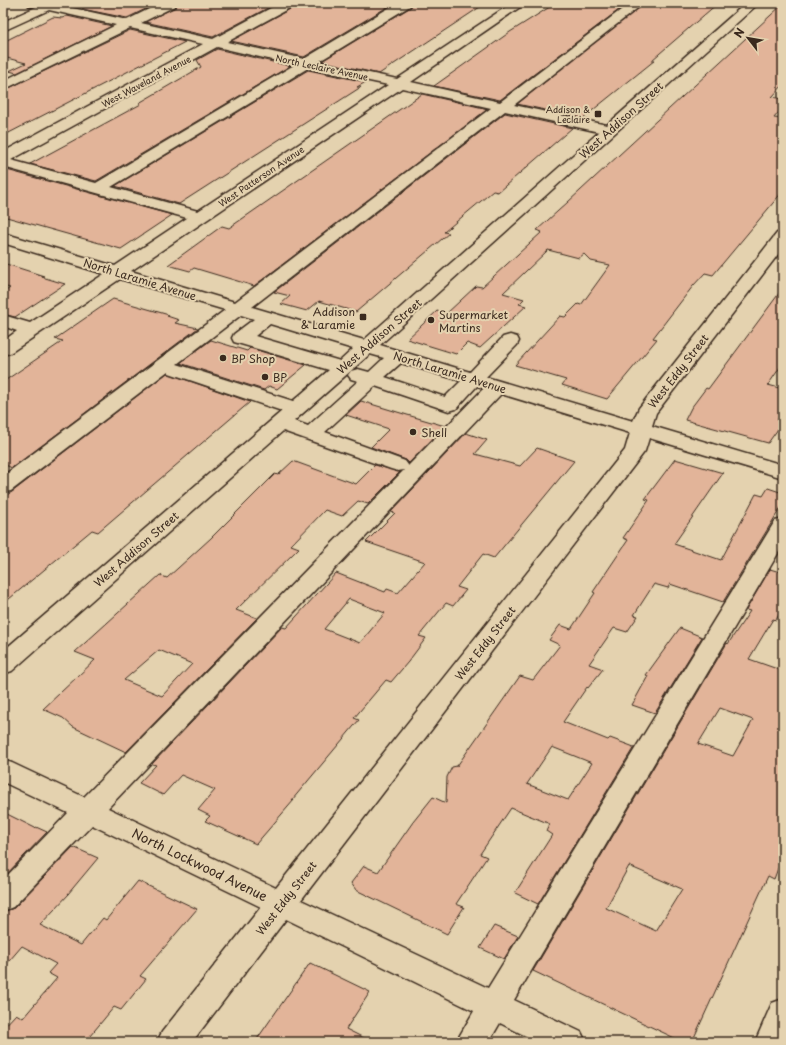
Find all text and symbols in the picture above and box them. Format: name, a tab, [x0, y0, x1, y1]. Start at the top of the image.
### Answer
north arrow	[728, 18, 768, 58]
text: N	[729, 24, 749, 41]
street label: North Leclaire Avenue	[274, 50, 370, 84]
street label: West Waveland Avenue	[99, 51, 193, 111]
street label: West Addison Street	[575, 77, 667, 162]
place label: Addison & Leclaire	[546, 102, 590, 126]
marker: Addison & Leclaire	[593, 109, 603, 119]
street label: West Patterson Avenue	[215, 142, 307, 210]
street label: North Laramie Avenue	[81, 254, 199, 304]
street label: West Addison Street	[333, 294, 426, 378]
place label: Addison & Laramie	[301, 303, 355, 333]
place label: Supermarket Martins	[439, 306, 509, 336]
marker: Addison & Laramie	[358, 312, 368, 322]
marker: Supermarket Martins	[426, 315, 436, 325]
street label: West Eddy Street	[644, 330, 713, 412]
street label: North Laramie Avenue	[391, 347, 509, 397]
place label: BP Shop	[231, 350, 275, 367]
marker: BP Shop	[218, 353, 228, 363]
place label: BP	[273, 369, 287, 386]
marker: BP	[260, 372, 270, 382]
place label: Shell	[421, 424, 447, 441]
marker: Shell	[408, 427, 418, 437]
street label: West Addison Street	[90, 507, 183, 591]
street label: West Eddy Street	[451, 602, 520, 684]
street label: North Lockwood Avenue	[129, 823, 271, 905]
street label: West Eddy Street	[252, 857, 321, 939]

